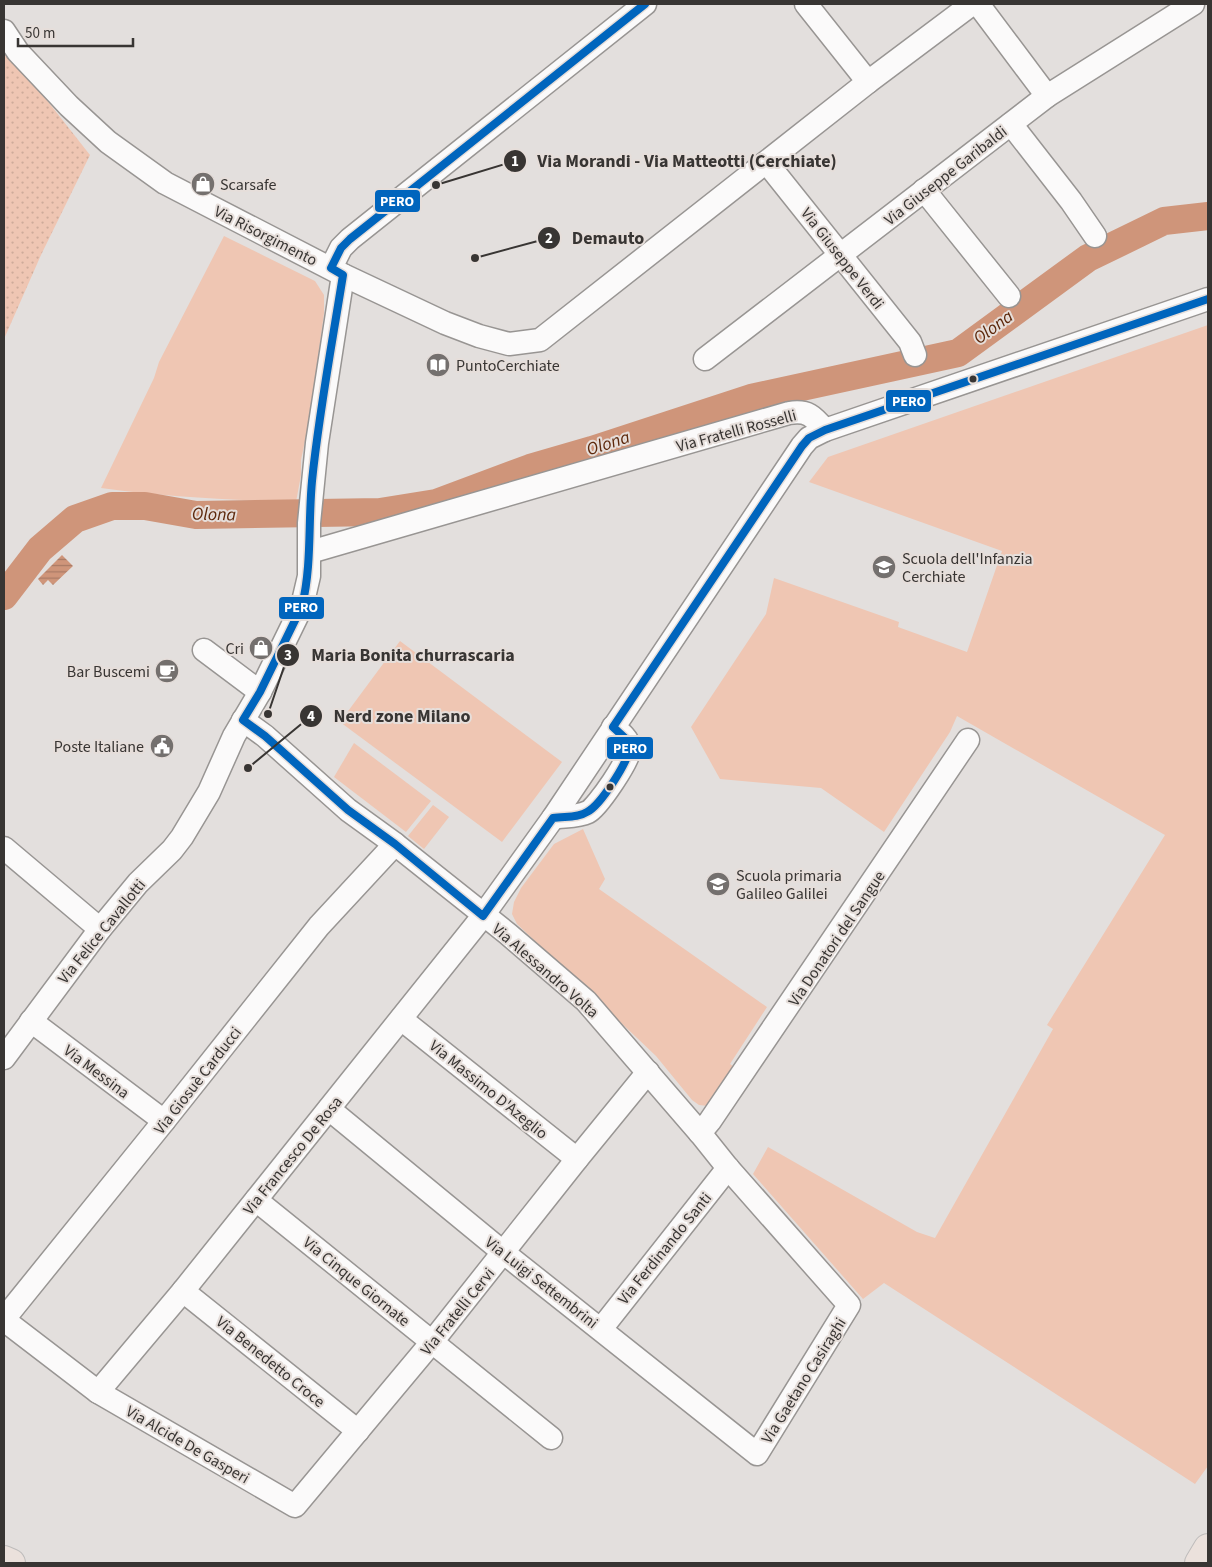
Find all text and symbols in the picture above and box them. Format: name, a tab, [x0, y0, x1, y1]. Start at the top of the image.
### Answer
scale bar	[18, 15, 132, 47]
text: 50 m	[25, 23, 55, 44]
street label: Via Giuseppe Garibaldi	[880, 121, 1012, 231]
callout: Via Morandi - Via Matteotti (Cerchiate)	[503, 144, 847, 177]
text: Via Morandi - Via Matteotti (Cerchiate)	[536, 149, 837, 174]
text: 1	[511, 151, 519, 172]
shop icon: Scarsafe	[190, 171, 216, 197]
place label: Scarsafe	[220, 174, 277, 196]
line badge: PERO	[374, 189, 421, 213]
text: PERO	[380, 192, 414, 212]
street label: Via Risorgimento	[210, 200, 321, 271]
street label: Via Giuseppe Verdi	[795, 203, 889, 314]
callout: Demauto	[537, 221, 654, 254]
text: Demauto	[572, 226, 644, 251]
text: 2	[545, 228, 553, 249]
water label: Olona	[968, 304, 1019, 351]
library icon: PuntoCerchiate	[425, 352, 451, 378]
place label: PuntoCerchiate	[456, 355, 560, 377]
unlabelled marker	[968, 374, 978, 384]
line badge: PERO	[885, 389, 932, 413]
text: PERO	[892, 392, 926, 412]
street label: Via Fratelli Rosselli	[674, 404, 799, 458]
water label: Olona	[583, 425, 633, 462]
water label: Olona	[192, 502, 237, 527]
place label: Scuola dell'Infanzia Cerchiate	[902, 548, 1032, 588]
school or university icon: Scuola dell'Infanzia Cerchiate	[871, 554, 897, 580]
line badge: PERO	[278, 596, 325, 620]
text: PERO	[284, 598, 318, 618]
shop icon: Cri	[248, 635, 274, 661]
place label: Cri	[225, 638, 244, 660]
callout: Maria Bonita churrascaria	[276, 639, 525, 672]
text: Maria Bonita churrascaria	[311, 643, 515, 668]
text: 3	[284, 645, 292, 666]
cafe icon: Bar Buscemi	[154, 658, 180, 684]
place label: Bar Buscemi	[67, 661, 150, 683]
callout: Nerd zone Milano	[299, 700, 481, 733]
text: Nerd zone Milano	[333, 704, 471, 729]
text: 4	[307, 706, 315, 727]
public building icon: Poste Italiane	[149, 733, 175, 759]
place label: Poste Italiane	[54, 736, 144, 758]
line badge: PERO	[606, 736, 654, 760]
text: PERO	[613, 739, 647, 759]
unlabelled marker	[605, 782, 615, 792]
place label: Scuola primaria Galileo Galilei	[736, 865, 842, 905]
street label: Via Donatori del Sangue	[783, 866, 891, 1011]
school or university icon: Scuola primaria Galileo Galilei	[705, 871, 731, 897]
street label: Via Felice Cavallotti	[53, 875, 151, 989]
street label: Via Alessandro Volta	[487, 918, 603, 1023]
street label: Via Giosuè Carducci	[149, 1022, 247, 1139]
street label: Via Massimo D'Azeglio	[425, 1035, 552, 1144]
street label: Via Messina	[59, 1040, 134, 1104]
street label: Via Francesco De Rosa	[238, 1092, 348, 1220]
street label: Via Ferdinando Santi	[613, 1188, 717, 1309]
street label: Via Cinque Giornate	[298, 1232, 415, 1332]
street label: Via Luigi Settembrini	[480, 1232, 602, 1334]
street label: Via Fratelli Cervi	[416, 1263, 500, 1360]
street label: Via Benedetto Croce	[211, 1311, 330, 1413]
street label: Via Gaetano Casiraghi	[756, 1313, 852, 1448]
street label: Via Alcide De Gasperi	[122, 1400, 253, 1489]

